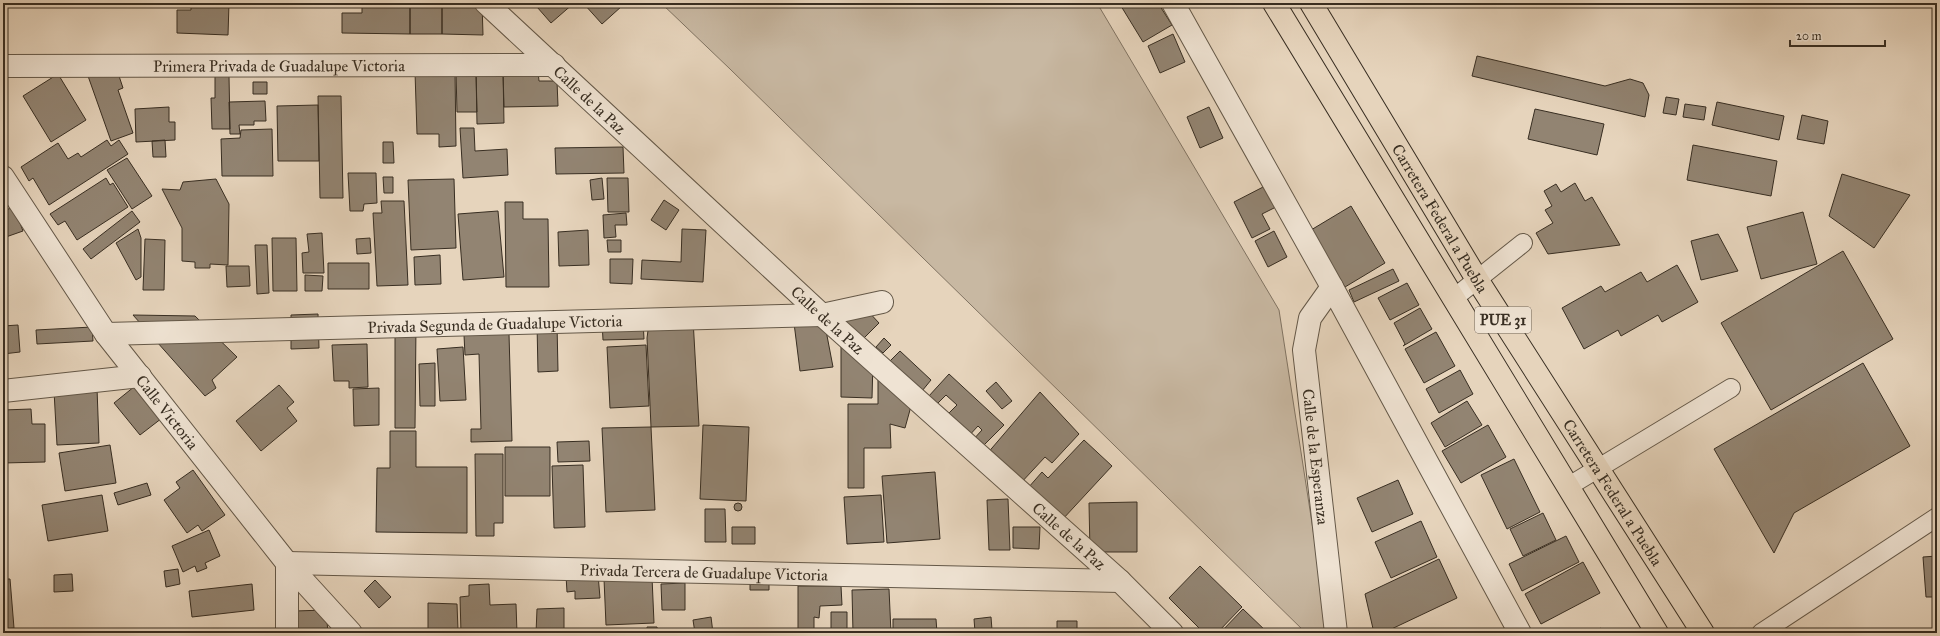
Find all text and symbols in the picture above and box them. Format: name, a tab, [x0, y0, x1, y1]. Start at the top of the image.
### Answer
scale bar	[1790, 22, 1885, 48]
text: 20 m	[1796, 29, 1822, 43]
street label: Primera Privada de Guadalupe Victoria	[153, 56, 405, 76]
street label: Calle de la Paz	[549, 62, 630, 139]
street label: Carretera Federal a Puebla	[1388, 141, 1492, 297]
street label: Calle de la Paz	[787, 282, 868, 359]
road number: PUE 31	[1475, 307, 1531, 333]
street label: Privada Segunda de Guadalupe Victoria	[367, 311, 623, 337]
street label: Calle Victoria	[132, 371, 203, 453]
street label: Calle de la Esperanza	[1298, 388, 1333, 526]
street label: Carretera Federal a Puebla	[1559, 416, 1667, 570]
street label: Calle de la Paz	[1028, 498, 1110, 574]
street label: Privada Tercera de Guadalupe Victoria	[580, 560, 828, 585]

